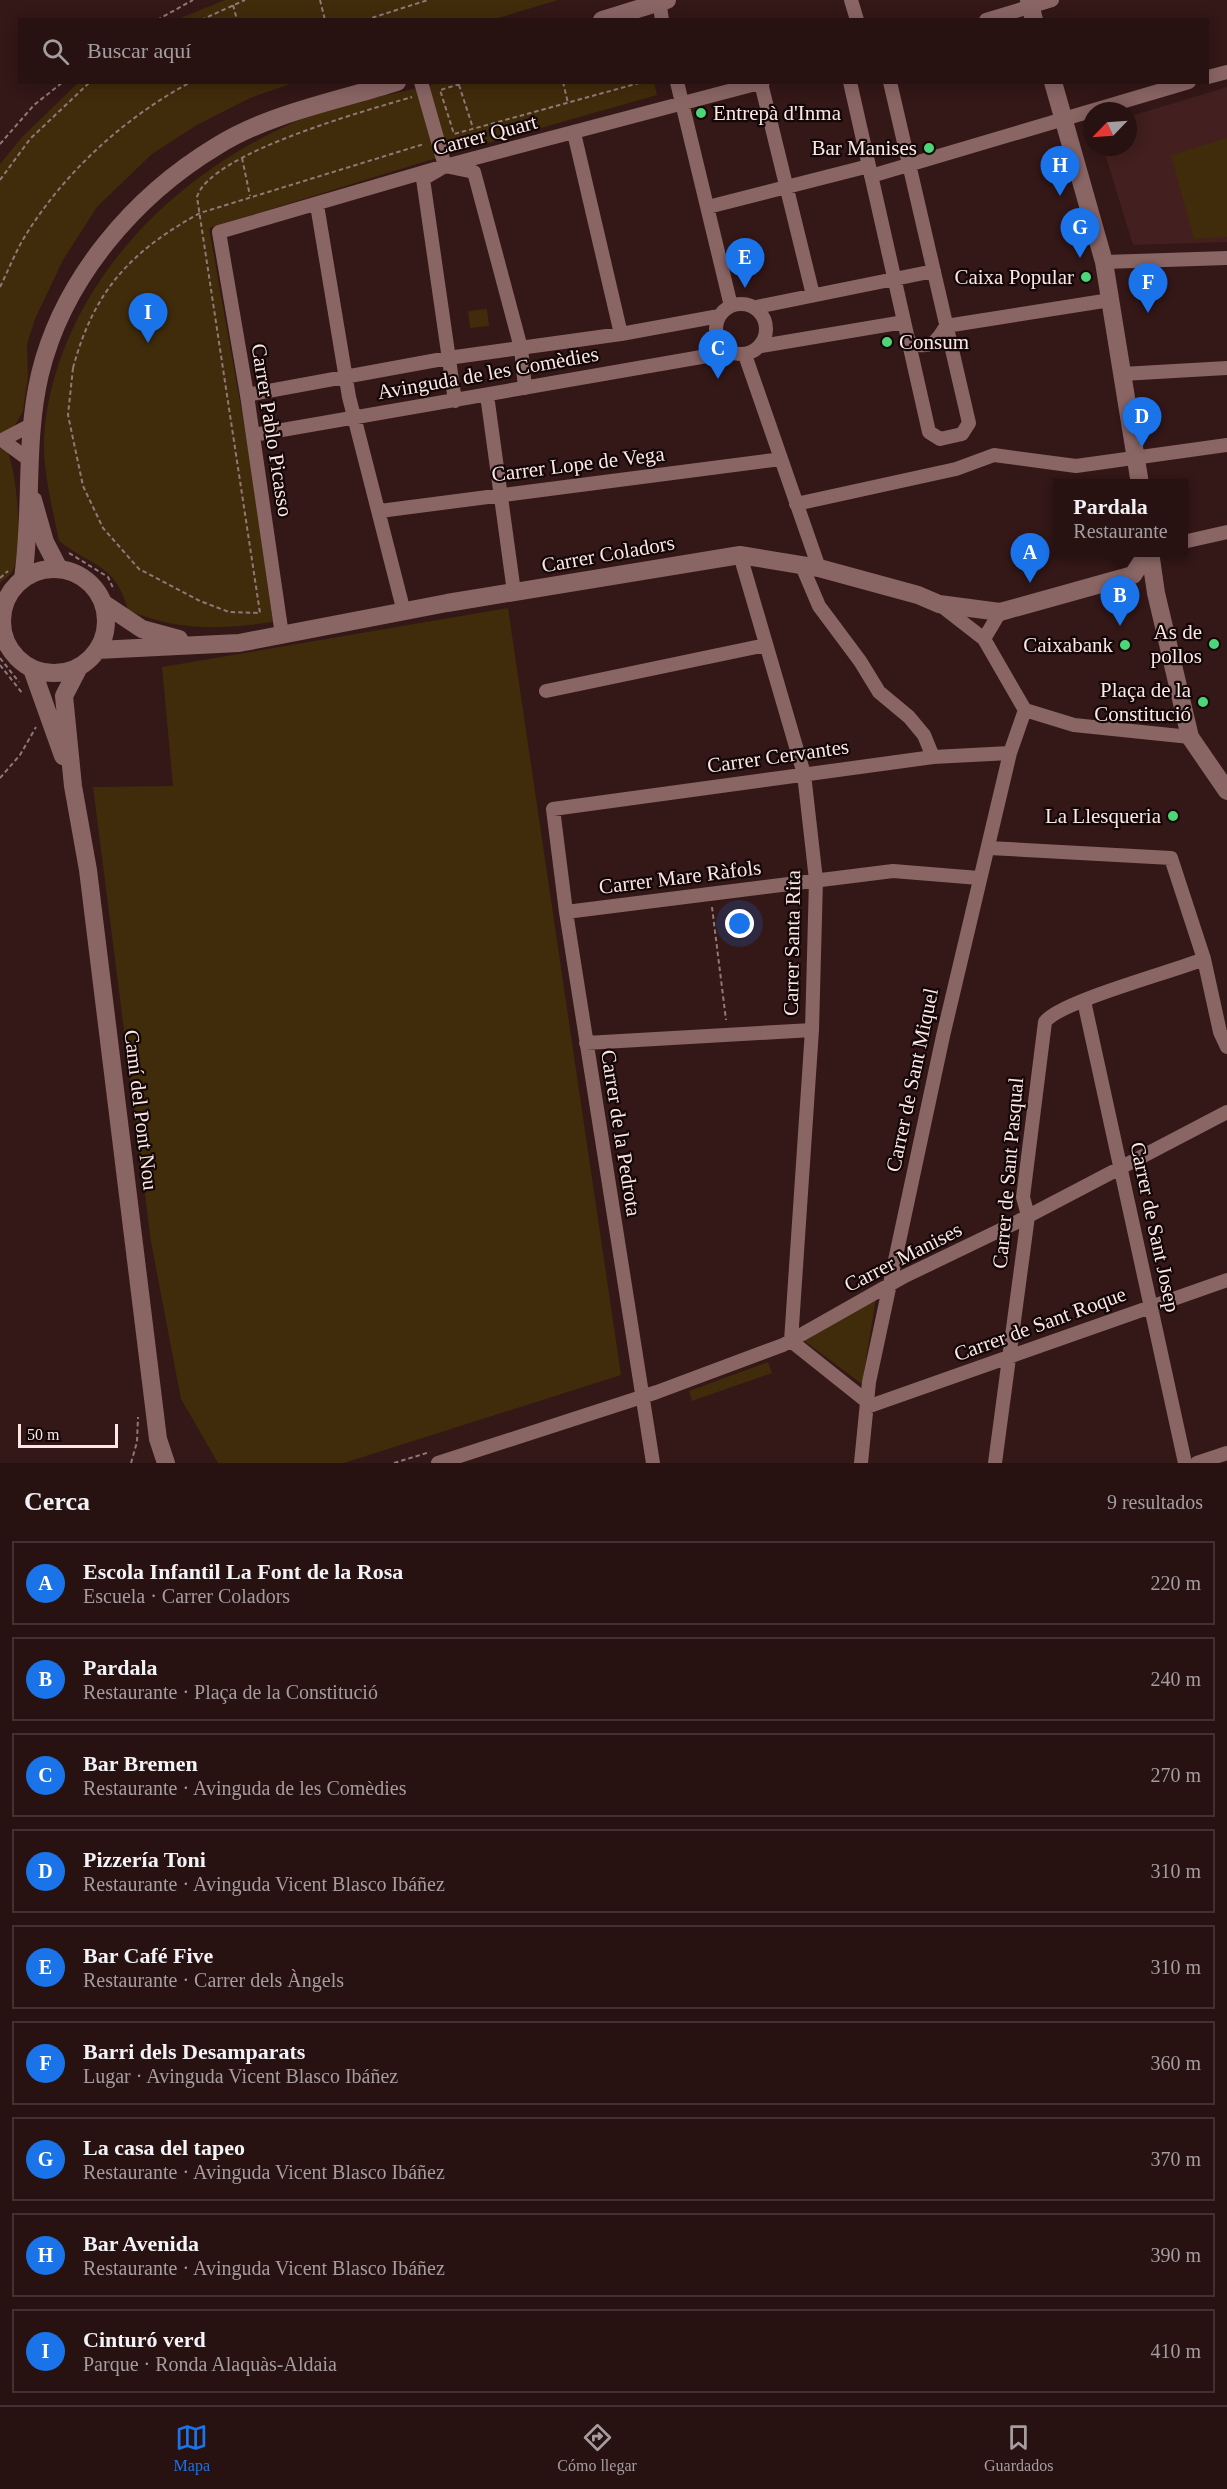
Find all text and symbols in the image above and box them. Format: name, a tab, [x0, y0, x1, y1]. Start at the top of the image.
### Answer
search box	[18, 18, 1209, 84]
icon: search	[39, 35, 72, 68]
text: Buscar aquí	[87, 38, 191, 63]
place label: Entrepà d'Inma	[713, 101, 842, 125]
north arrow	[1083, 102, 1137, 156]
marker: Entrepà d'Inma	[694, 106, 708, 120]
street label: Carrer Quart	[430, 110, 540, 160]
place label: Bar Manises	[811, 136, 917, 160]
marker: Bar Manises	[922, 141, 936, 155]
pin: H	[1040, 146, 1080, 196]
pin: G	[1060, 208, 1100, 258]
pin: E	[726, 238, 764, 288]
pin: F	[1128, 264, 1168, 313]
place label: Caixa Popular	[954, 265, 1074, 289]
marker: Caixa Popular	[1079, 270, 1093, 284]
pin: I	[128, 294, 168, 343]
pin: C	[698, 330, 738, 379]
place label: Consum	[899, 330, 969, 354]
marker: Consum	[880, 335, 894, 349]
street label: Carrer Pablo Picasso	[246, 342, 298, 518]
street label: Avinguda de les Comèdies	[376, 342, 600, 404]
pin: D	[1122, 398, 1162, 447]
street label: Carrer Lope de Vega	[490, 441, 666, 487]
popup	[1053, 479, 1188, 557]
text: Pardala	[1073, 494, 1148, 519]
text: Restaurante	[1073, 520, 1168, 542]
street label: Carrer Coladors	[540, 530, 676, 578]
pin: A	[1010, 534, 1050, 583]
pin: B	[1100, 576, 1140, 626]
place label: As de pollos	[1151, 620, 1202, 668]
place label: Caixabank	[1023, 633, 1113, 657]
marker: As de pollos	[1207, 637, 1221, 651]
marker: Caixabank	[1118, 638, 1132, 652]
place label: Plaça de la Constitució	[1094, 678, 1192, 726]
marker: Plaça de la Constitució	[1196, 695, 1210, 709]
street label: Carrer Cervantes	[706, 734, 850, 778]
place label: La Llesqueria	[1045, 804, 1162, 828]
marker: La Llesqueria	[1166, 809, 1180, 823]
street label: Carrer Mare Ràfols	[598, 855, 762, 899]
street label: Carrer Santa Rita	[779, 869, 805, 1016]
your location	[725, 909, 754, 938]
street label: Carrer de Sant Miquel	[881, 986, 943, 1174]
street label: Camí del Pont Nou	[119, 1028, 163, 1192]
street label: Carrer de la Pedrota	[596, 1048, 646, 1219]
street label: Carrer de Sant Pasqual	[988, 1076, 1028, 1270]
street label: Carrer de Sant Josep	[1125, 1140, 1185, 1314]
street label: Carrer Manises	[840, 1217, 966, 1297]
street label: Carrer de Sant Roque	[951, 1282, 1129, 1366]
scale bar	[18, 1421, 118, 1448]
text: 50 m	[27, 1426, 59, 1443]
text: Cerca	[24, 1487, 90, 1516]
text: 9 resultados	[1107, 1491, 1203, 1513]
text: Escola Infantil La Font de la Rosa	[83, 1559, 403, 1584]
text: A	[38, 1572, 53, 1594]
text: 220 m	[1150, 1572, 1201, 1594]
text: Escuela · Carrer Coladors	[83, 1585, 290, 1607]
text: Pardala	[83, 1655, 158, 1680]
text: B	[39, 1668, 52, 1690]
text: 240 m	[1150, 1668, 1201, 1690]
text: Restaurante · Plaça de la Constitució	[83, 1681, 378, 1703]
text: Bar Bremen	[83, 1751, 198, 1776]
text: C	[38, 1764, 53, 1786]
text: 270 m	[1150, 1764, 1201, 1786]
text: Restaurante · Avinguda de les Comèdies	[83, 1777, 406, 1799]
text: Pizzería Toni	[83, 1847, 206, 1872]
text: D	[38, 1860, 53, 1882]
text: 310 m	[1150, 1860, 1201, 1882]
text: Restaurante · Avinguda Vicent Blasco Ibáñez	[83, 1873, 445, 1895]
text: Bar Café Five	[83, 1943, 213, 1968]
text: E	[39, 1956, 52, 1978]
text: 310 m	[1150, 1956, 1201, 1978]
text: Restaurante · Carrer dels Àngels	[83, 1969, 344, 1991]
text: Barri dels Desamparats	[83, 2039, 305, 2064]
text: F	[39, 2052, 52, 2074]
text: 360 m	[1150, 2052, 1201, 2074]
text: Lugar · Avinguda Vicent Blasco Ibáñez	[83, 2065, 398, 2087]
text: La casa del tapeo	[83, 2135, 245, 2160]
text: G	[38, 2148, 53, 2170]
text: 370 m	[1150, 2148, 1201, 2170]
text: Restaurante · Avinguda Vicent Blasco Ibáñez	[83, 2161, 445, 2183]
text: Bar Avenida	[83, 2231, 199, 2256]
text: H	[38, 2244, 53, 2266]
text: 390 m	[1150, 2244, 1201, 2266]
text: Restaurante · Avinguda Vicent Blasco Ibáñez	[83, 2257, 445, 2279]
text: Cinturó verd	[83, 2327, 206, 2352]
text: I	[42, 2340, 49, 2362]
text: 410 m	[1150, 2340, 1201, 2362]
text: Parque · Ronda Alaquàs-Aldaia	[83, 2353, 337, 2375]
tab: Mapa	[174, 2421, 210, 2475]
tab: Cómo llegar	[557, 2421, 637, 2475]
tab: Guardados	[984, 2421, 1053, 2475]

